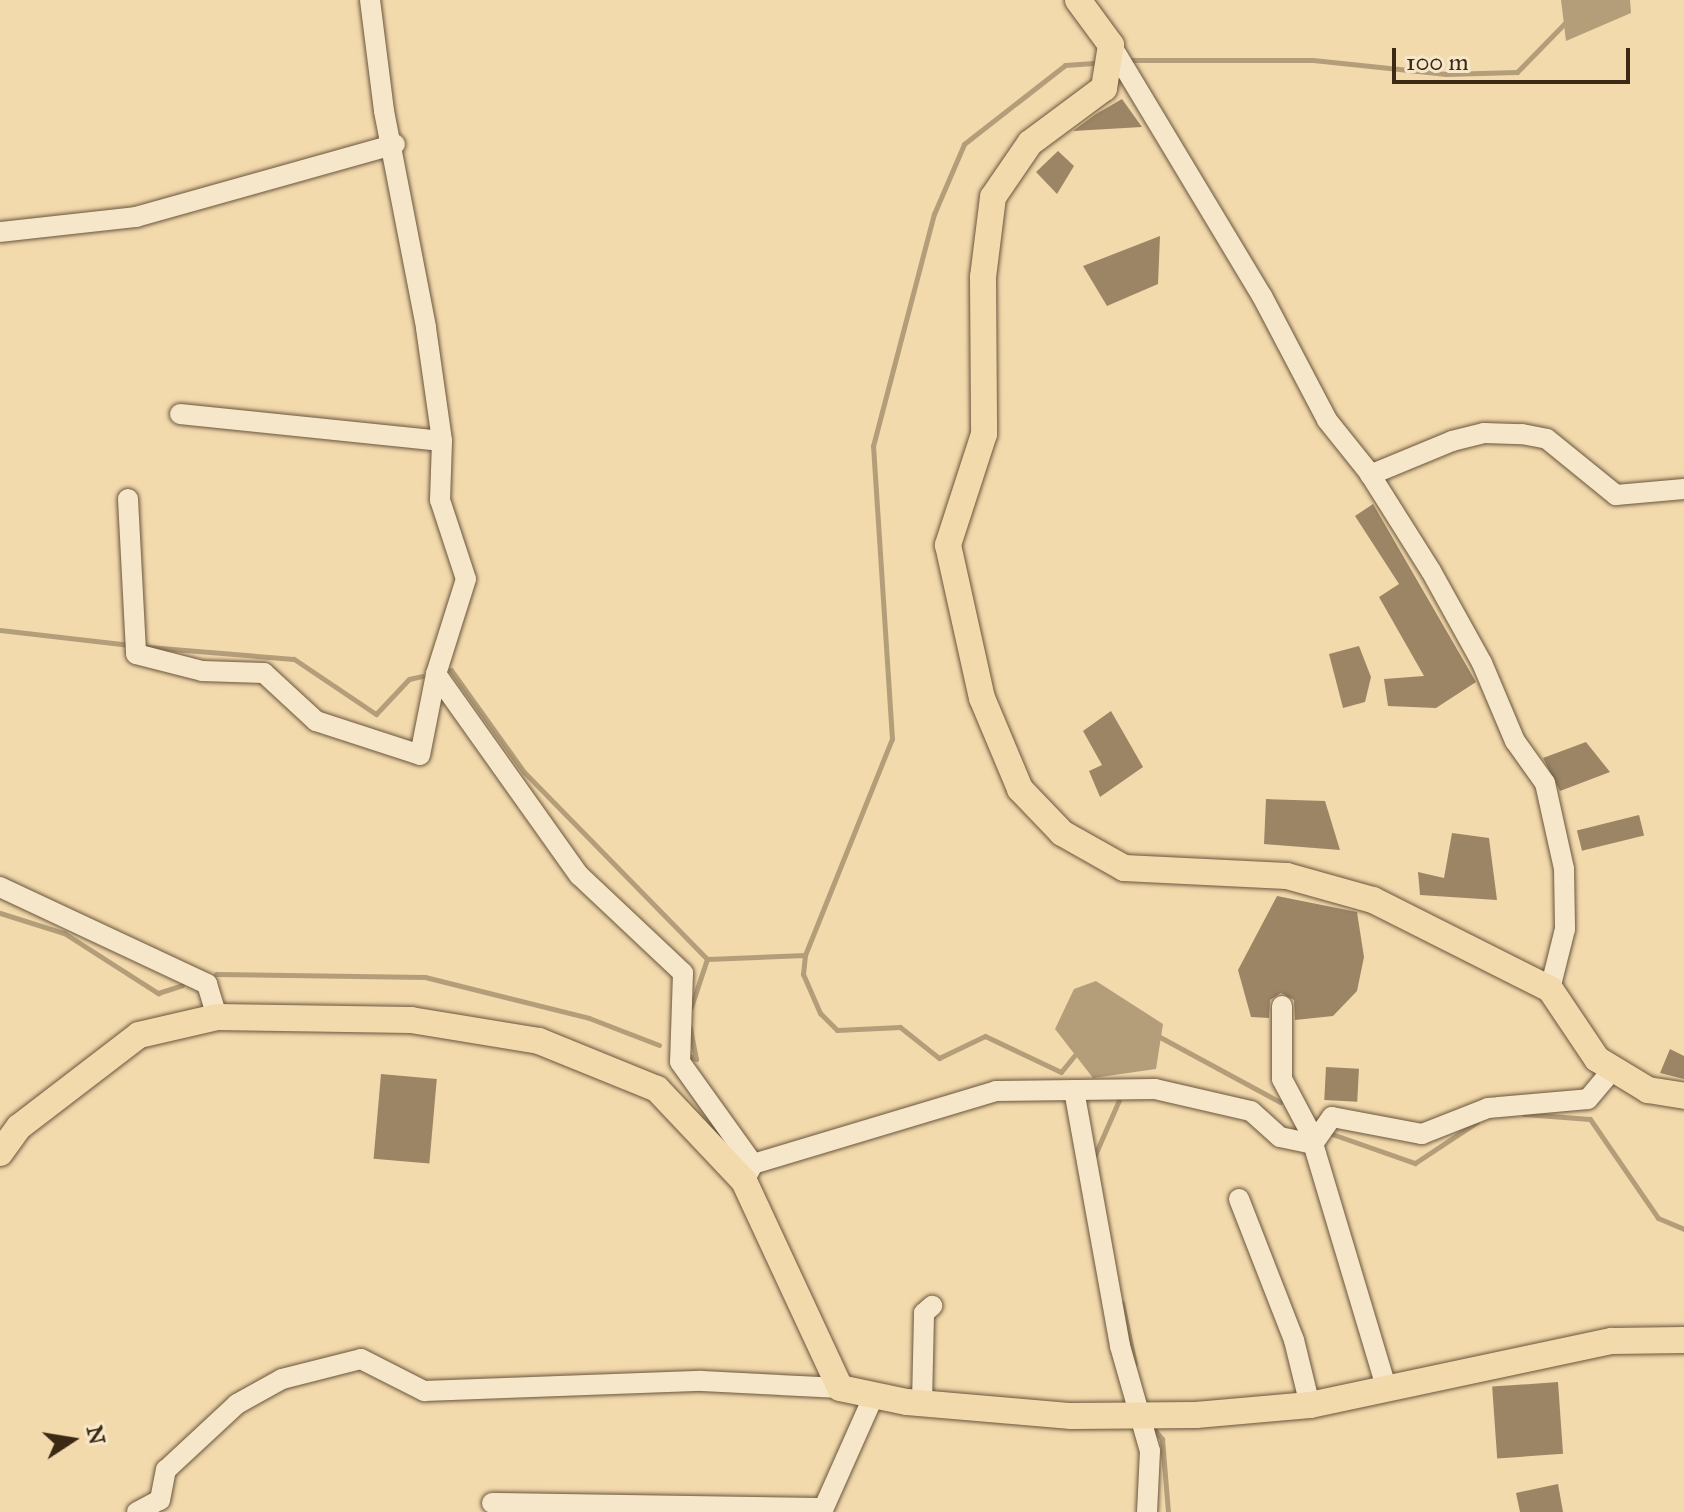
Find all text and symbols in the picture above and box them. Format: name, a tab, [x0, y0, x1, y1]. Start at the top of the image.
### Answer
scale bar	[1396, 32, 1634, 82]
text: 100 m	[1406, 47, 1469, 77]
north arrow	[32, 1400, 112, 1480]
text: N	[81, 1423, 111, 1447]

